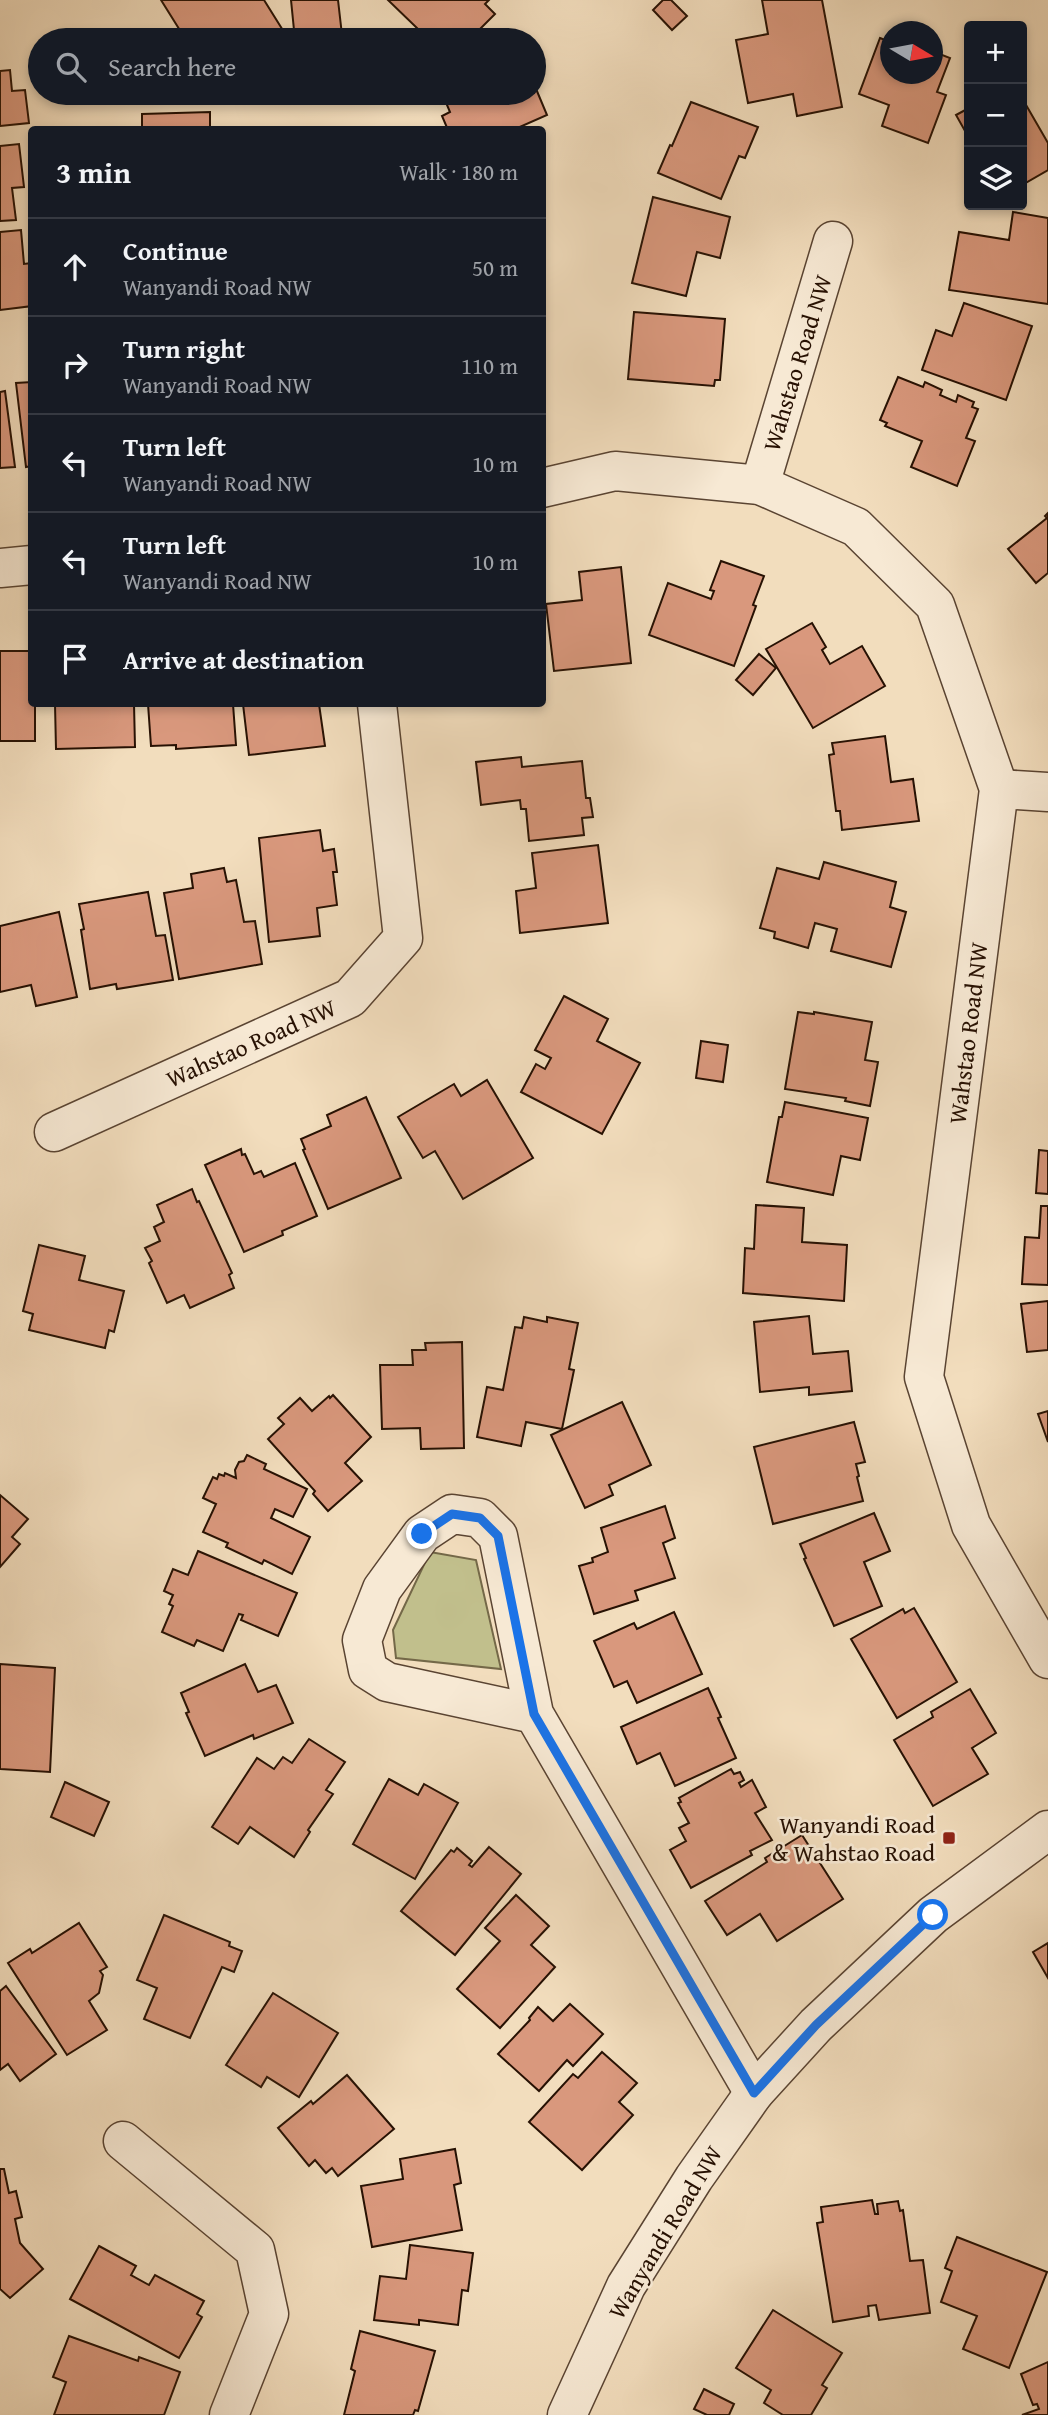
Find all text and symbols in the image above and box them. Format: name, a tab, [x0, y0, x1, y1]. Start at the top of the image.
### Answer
north arrow	[880, 21, 943, 84]
map controls	[964, 21, 1027, 210]
button: +	[964, 21, 1027, 84]
search box	[28, 28, 546, 105]
text: Search here	[108, 47, 236, 86]
icon: search	[52, 48, 90, 86]
button: −	[964, 84, 1027, 147]
button: layers	[964, 147, 1027, 210]
text: 3 min	[56, 150, 131, 194]
text: Walk · 180 m	[399, 155, 518, 188]
text: Continue	[123, 231, 228, 270]
icon: ahead	[56, 248, 94, 286]
text: 50 m	[472, 251, 518, 284]
text: Wanyandi Road NW	[123, 270, 312, 303]
street label: Wahstao Road NW	[754, 270, 841, 456]
text: Turn right	[123, 329, 245, 368]
icon: right	[56, 346, 94, 384]
text: 110 m	[461, 349, 518, 382]
text: Wanyandi Road NW	[123, 368, 312, 401]
text: Turn left	[123, 427, 226, 466]
icon: left	[56, 444, 94, 482]
text: 10 m	[472, 447, 518, 480]
text: Wanyandi Road NW	[123, 466, 312, 499]
text: Turn left	[123, 525, 226, 564]
icon: left	[56, 542, 94, 580]
text: 10 m	[472, 545, 518, 578]
text: Wanyandi Road NW	[123, 564, 312, 597]
icon: arrive	[56, 640, 94, 678]
text: Arrive at destination	[123, 640, 364, 679]
street label: Wahstao Road NW	[939, 940, 997, 1126]
street label: Wahstao Road NW	[160, 990, 342, 1096]
route end	[406, 1518, 437, 1549]
place label: Wanyandi Road & Wahstao Road	[772, 1807, 935, 1870]
marker: Wanyandi Road & Wahstao Road	[941, 1830, 957, 1846]
route start	[917, 1899, 948, 1930]
street label: Wanyandi Road NW	[599, 2138, 731, 2325]

